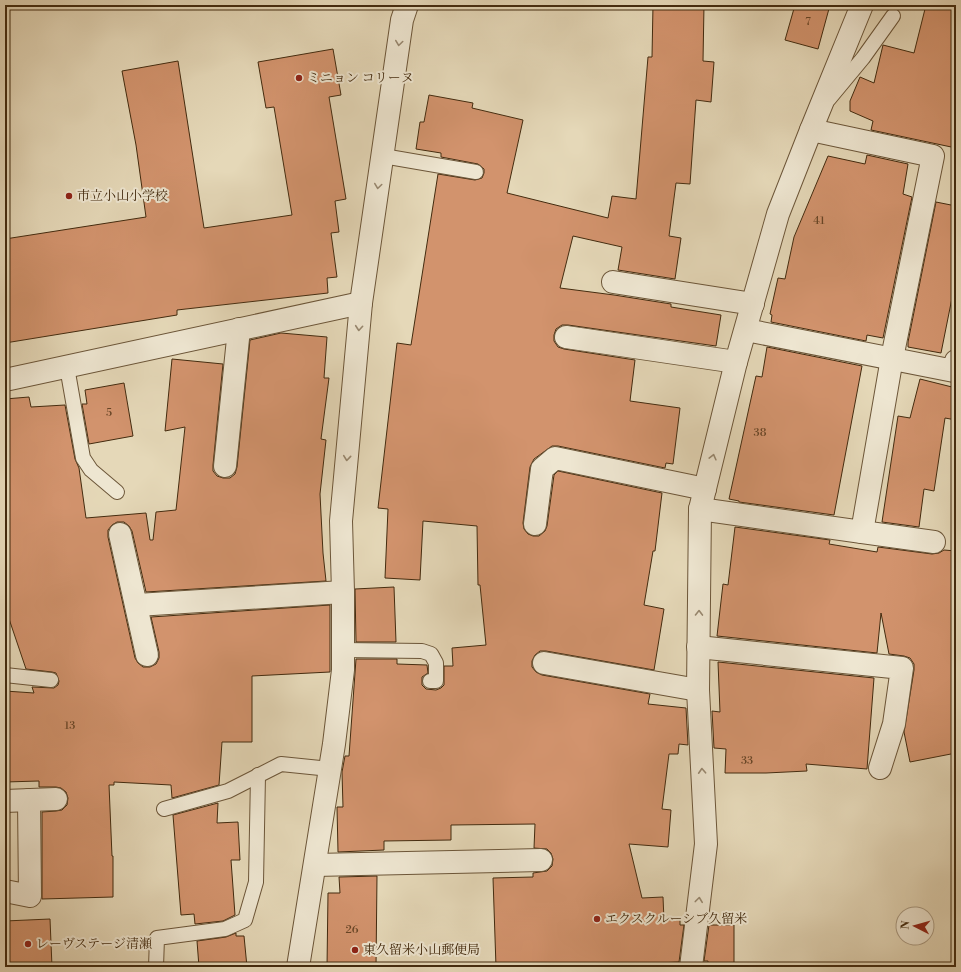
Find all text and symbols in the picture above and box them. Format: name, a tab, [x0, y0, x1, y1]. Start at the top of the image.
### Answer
house number: 7	[805, 15, 811, 29]
one-way arrow	[395, 40, 404, 46]
place label: ミニョン コリーヌ	[307, 70, 414, 86]
marker: ミニョン コリーヌ	[294, 73, 304, 83]
one-way arrow	[374, 183, 383, 189]
place label: 市立小山小学校	[77, 188, 168, 204]
marker: 市立小山小学校	[64, 191, 74, 201]
house number: 41	[813, 214, 825, 228]
one-way arrow	[355, 325, 364, 331]
house number: 5	[106, 406, 112, 420]
house number: 38	[754, 426, 767, 440]
one-way arrow	[708, 453, 716, 460]
one-way arrow	[343, 455, 352, 461]
one-way arrow	[695, 610, 703, 616]
house number: 13	[65, 719, 75, 733]
house number: 33	[741, 754, 753, 768]
one-way arrow	[698, 768, 707, 774]
one-way arrow	[694, 897, 703, 904]
north arrow	[895, 906, 935, 946]
place label: エクスクルーシブ久留米	[605, 911, 747, 927]
marker: エクスクルーシブ久留米	[592, 914, 602, 924]
text: N	[899, 920, 913, 930]
house number: 26	[346, 923, 359, 937]
place label: レーヴステージ清瀬	[36, 936, 152, 952]
marker: レーヴステージ清瀬	[23, 939, 33, 949]
place label: 東久留米小山郵便局	[363, 942, 480, 958]
marker: 東久留米小山郵便局	[350, 945, 360, 955]

